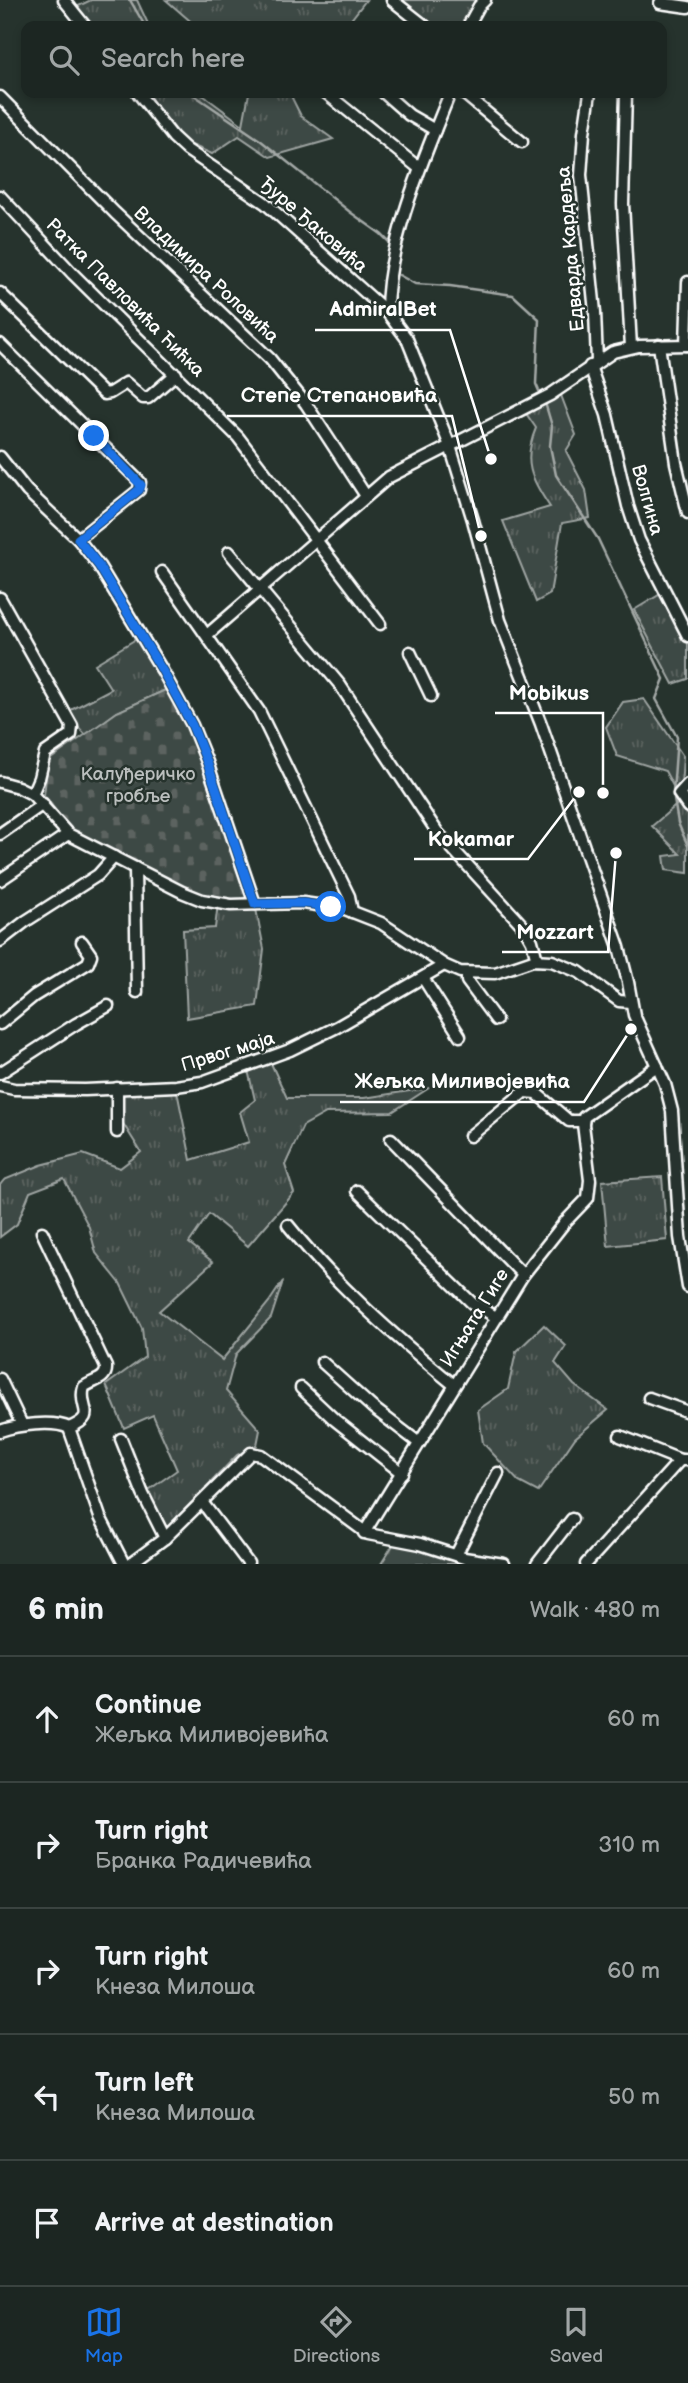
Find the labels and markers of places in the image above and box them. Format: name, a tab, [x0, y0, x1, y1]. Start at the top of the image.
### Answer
callout: AdmiralBet	[315, 288, 450, 330]
callout: Степе Степановића	[227, 374, 452, 416]
callout: Mobikus	[495, 671, 603, 713]
callout: Kokamar	[414, 817, 528, 859]
callout: Mozzart	[502, 910, 608, 952]
callout: Жељка Миливојевића	[340, 1060, 584, 1102]

